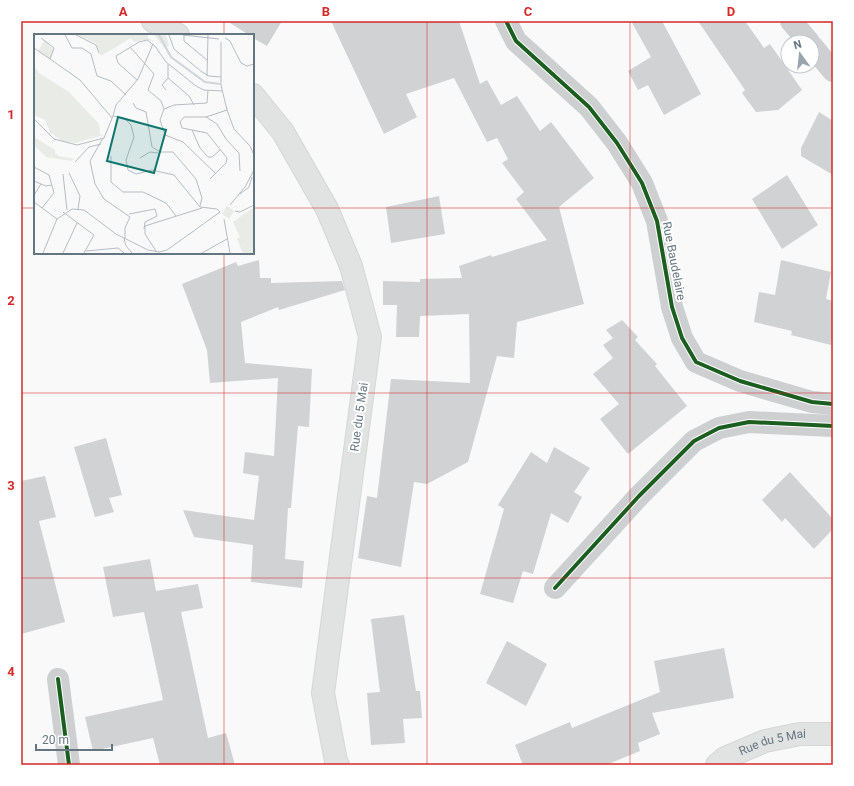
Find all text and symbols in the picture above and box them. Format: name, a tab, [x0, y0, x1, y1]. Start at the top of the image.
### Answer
text: A	[119, 4, 128, 19]
text: B	[322, 4, 330, 19]
text: C	[524, 4, 533, 19]
text: D	[727, 4, 735, 19]
inset map	[34, 34, 254, 254]
north arrow	[780, 34, 820, 74]
text: N	[792, 37, 803, 52]
text: 1	[7, 107, 15, 122]
street label: Rue Baudelaire	[660, 221, 688, 301]
text: 2	[7, 293, 15, 308]
street label: Rue du 5 Mai	[347, 382, 371, 452]
text: 3	[7, 478, 15, 493]
text: 4	[7, 664, 15, 679]
scale bar	[36, 726, 112, 752]
street label: Rue du 5 Mai	[737, 727, 806, 758]
text: 20 m	[42, 733, 69, 747]

